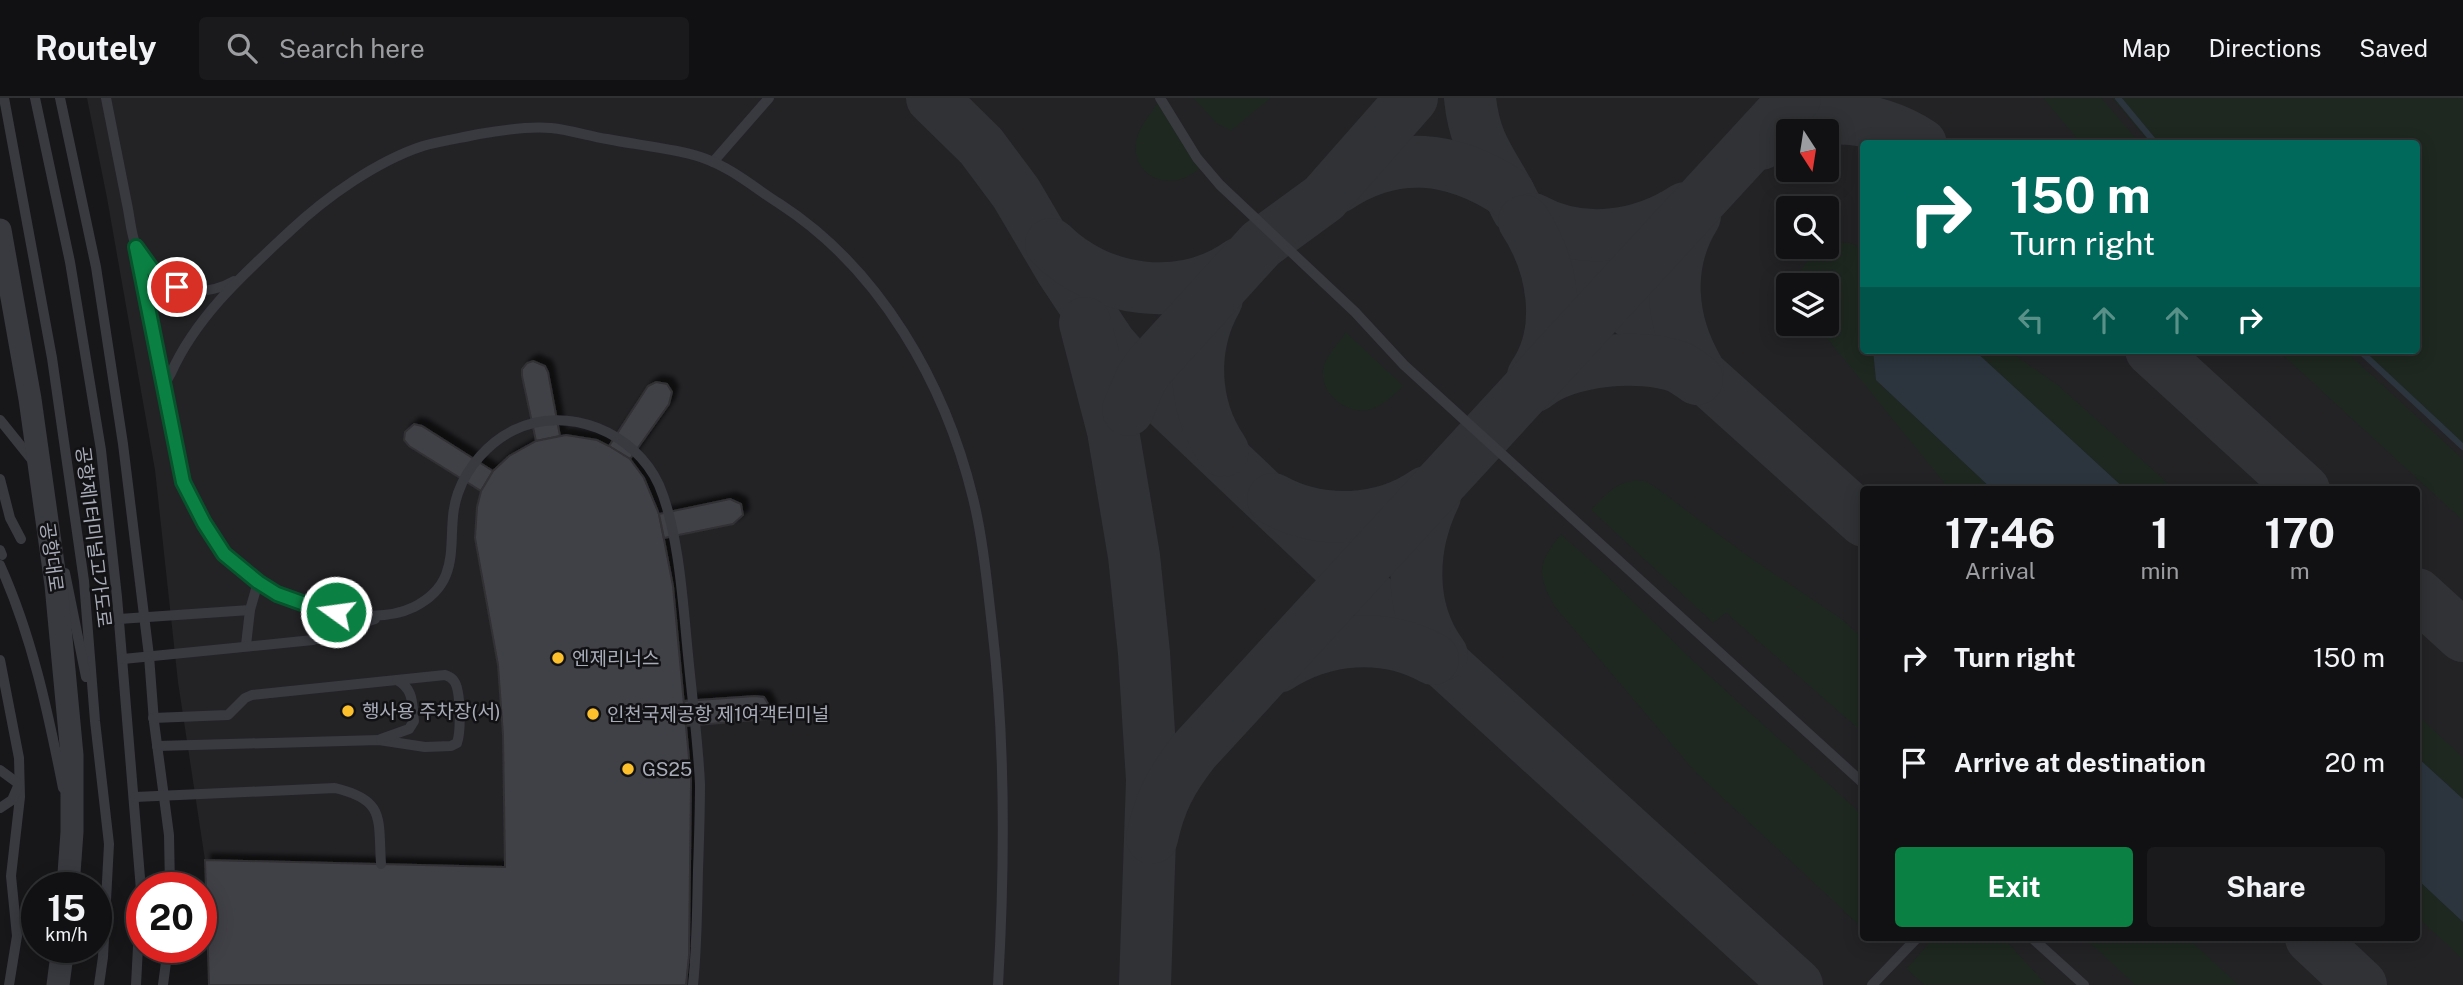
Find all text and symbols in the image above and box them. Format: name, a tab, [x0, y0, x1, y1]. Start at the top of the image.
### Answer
search box	[199, 17, 689, 80]
text: Routely	[35, 29, 157, 67]
icon: search	[223, 29, 261, 67]
text: Search here	[279, 33, 425, 64]
text: Map	[2122, 34, 2171, 62]
text: Directions	[2209, 34, 2321, 62]
text: Saved	[2359, 34, 2428, 62]
north arrow	[1776, 119, 1839, 182]
map controls	[1776, 119, 1839, 336]
text: 150 m	[2010, 166, 2151, 224]
icon: right	[1895, 168, 1986, 259]
button: search	[1776, 196, 1839, 259]
text: Turn right	[2010, 225, 2155, 262]
pin	[147, 257, 207, 317]
icon: arrive	[158, 268, 196, 306]
button: layers	[1776, 273, 1839, 336]
icon: left	[2012, 301, 2050, 339]
icon: ahead	[2085, 301, 2123, 339]
icon: ahead	[2158, 301, 2196, 339]
icon: right	[2231, 301, 2269, 339]
street label: 공항제1터미널고가도로	[72, 445, 116, 629]
text: 17:46	[1945, 508, 2056, 557]
text: 1	[2151, 508, 2169, 557]
text: 170	[2264, 508, 2335, 557]
street label: 공항대로	[36, 521, 68, 593]
text: Arrival	[1965, 557, 2036, 584]
text: min	[2140, 557, 2179, 584]
text: m	[2290, 557, 2310, 584]
position arrow	[299, 575, 373, 649]
icon: right	[1895, 639, 1933, 677]
text: Turn right	[1954, 642, 2076, 673]
text: 150 m	[2313, 642, 2385, 673]
place label: 엔제리너스	[572, 647, 659, 669]
marker: 엔제리너스	[550, 650, 566, 666]
place label: 행사용 주차장(서)	[362, 700, 501, 722]
marker: 행사용 주차장(서)	[340, 703, 356, 719]
place label: 인천국제공항 제1여객터미널	[607, 703, 829, 725]
marker: 인천국제공항 제1여객터미널	[585, 706, 601, 722]
icon: arrive	[1895, 744, 1933, 782]
text: Arrive at destination	[1954, 747, 2206, 778]
text: 20 m	[2325, 747, 2385, 778]
place label: GS25	[642, 758, 692, 780]
marker: GS25	[620, 761, 636, 777]
button: Exit	[1895, 847, 2133, 927]
button: Share	[2147, 847, 2385, 927]
speed limit sign: 20	[126, 872, 217, 963]
text: 15	[47, 888, 86, 929]
text: km/h	[45, 924, 88, 945]

